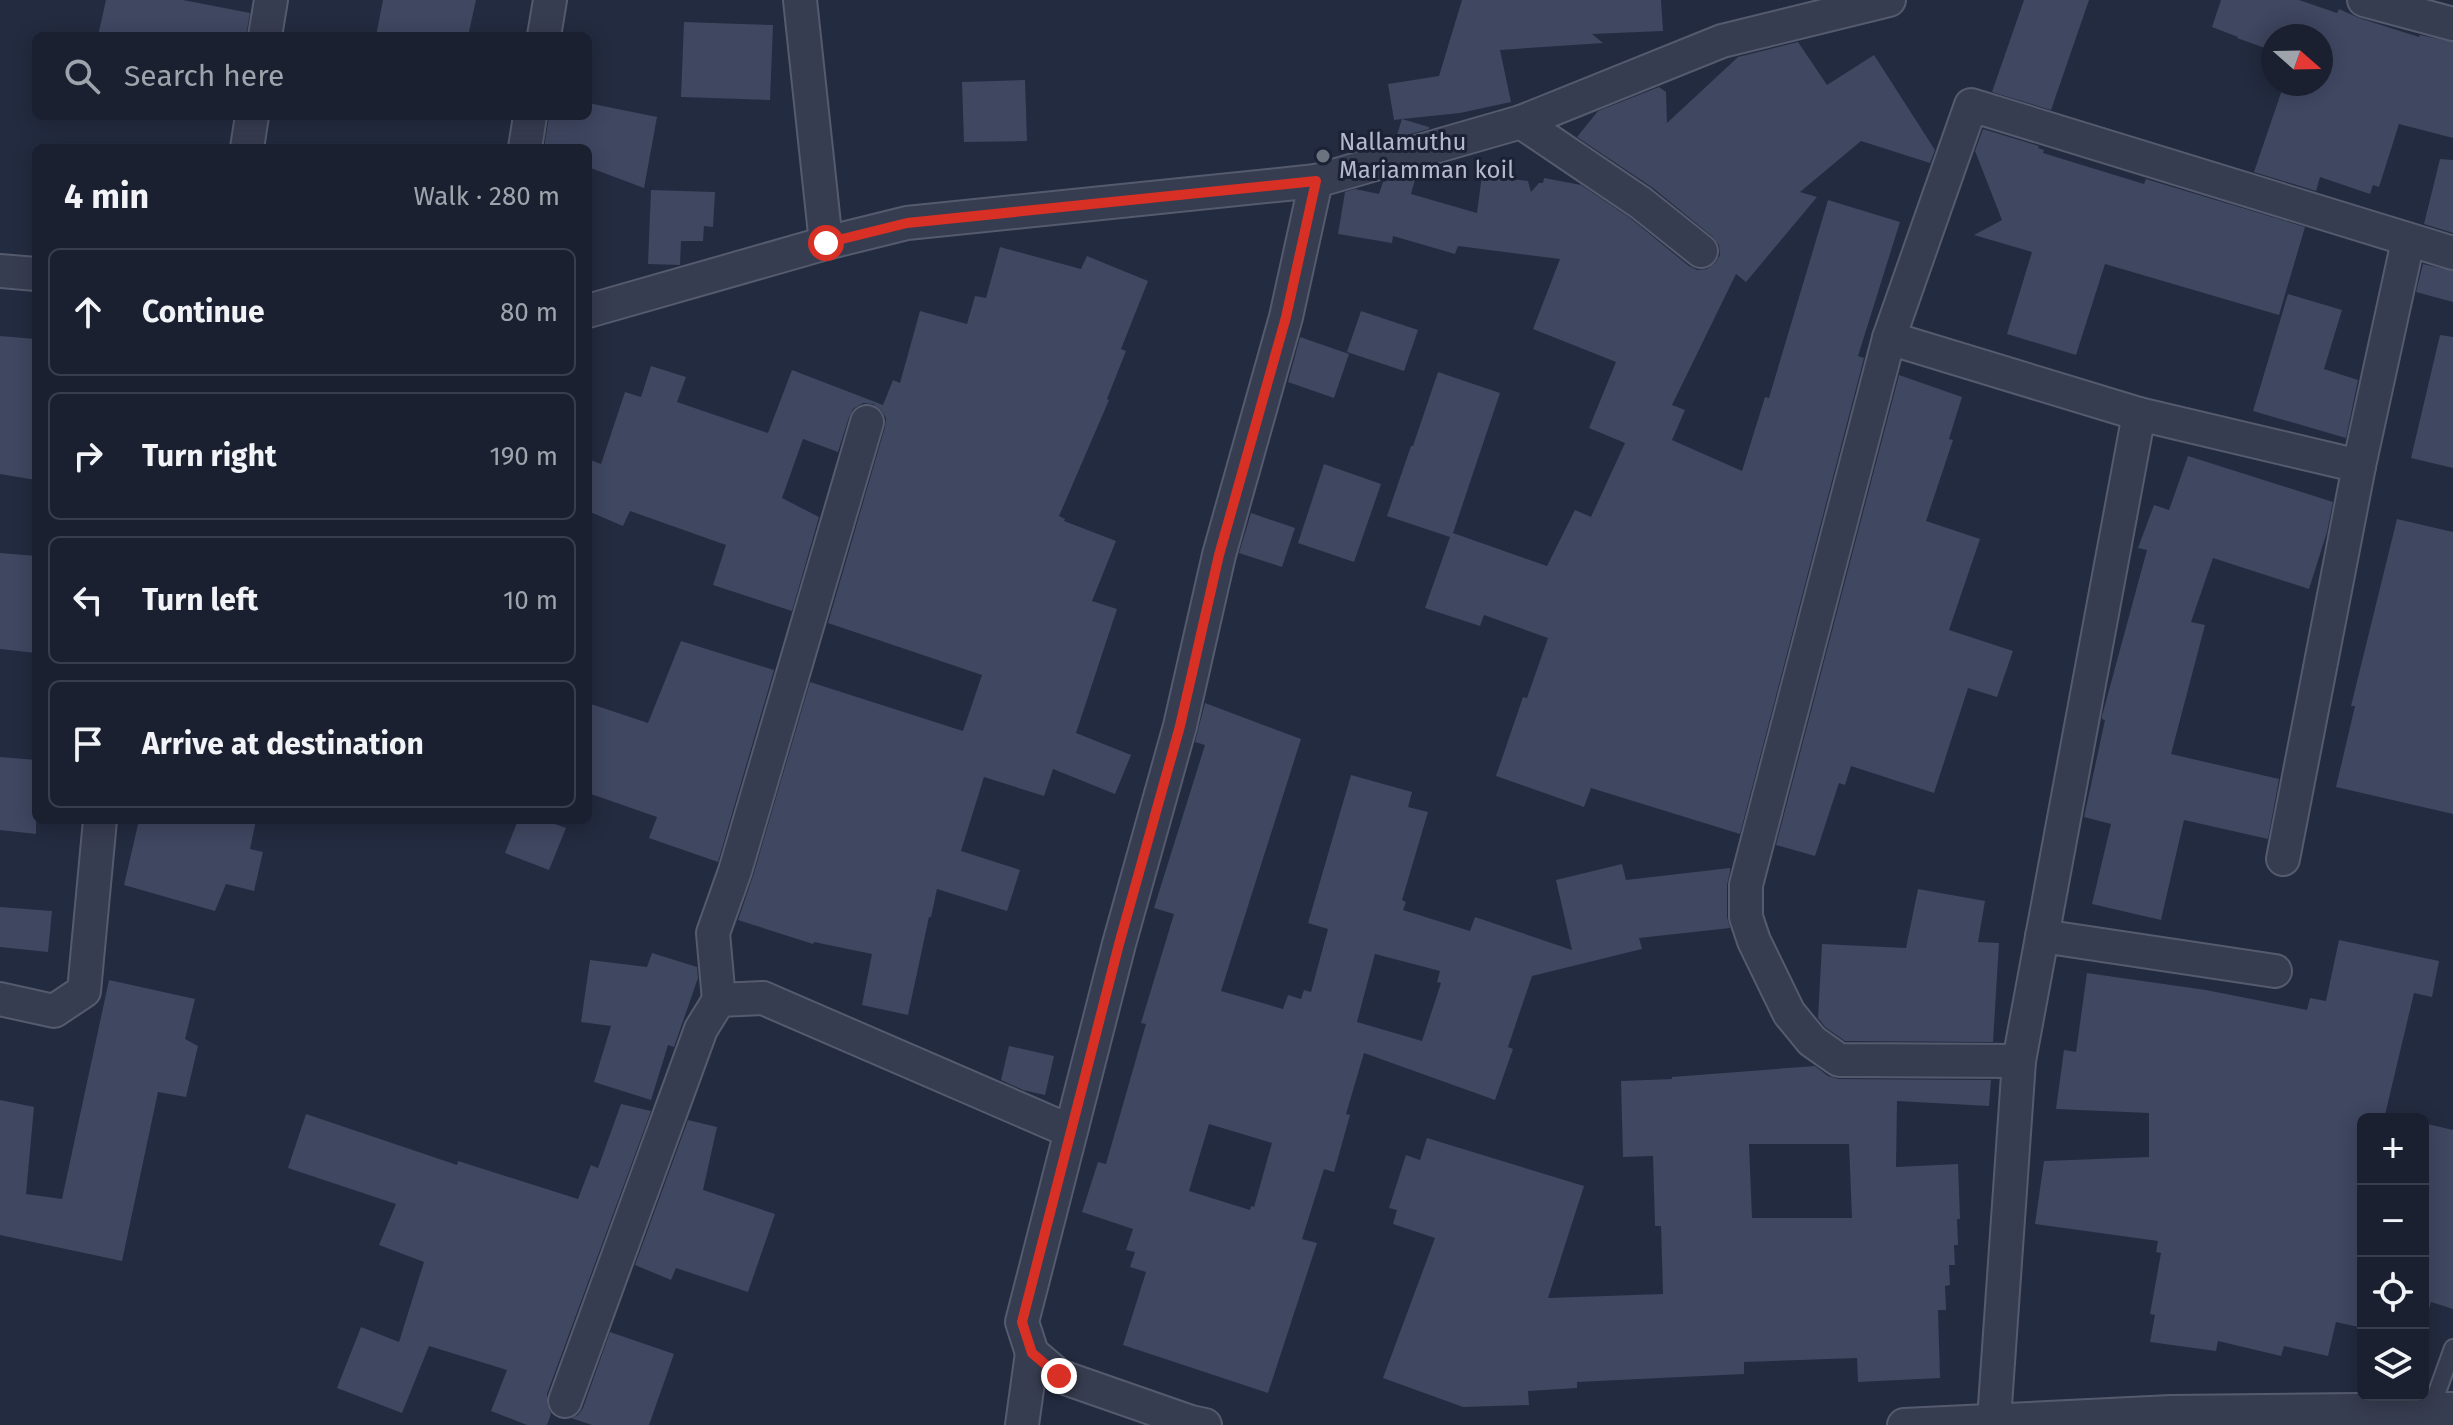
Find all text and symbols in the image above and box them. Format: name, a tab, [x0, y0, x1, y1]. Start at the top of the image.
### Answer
north arrow	[2261, 24, 2333, 96]
search box	[32, 32, 592, 120]
icon: search	[60, 54, 104, 98]
text: Search here	[124, 58, 284, 94]
place label: Nallamuthu Mariamman koil	[1339, 128, 1514, 184]
marker: Nallamuthu Mariamman koil	[1314, 147, 1332, 165]
text: 4 min	[64, 176, 149, 217]
text: Walk · 280 m	[414, 181, 560, 212]
route start	[808, 225, 844, 261]
icon: ahead	[66, 290, 110, 334]
text: Continue	[142, 294, 265, 330]
text: 80 m	[500, 297, 558, 328]
icon: right	[66, 434, 110, 478]
text: Turn right	[142, 438, 277, 474]
text: 190 m	[489, 441, 558, 472]
icon: left	[66, 578, 110, 622]
text: Turn left	[142, 582, 258, 618]
text: 10 m	[503, 585, 558, 616]
icon: arrive	[66, 722, 110, 766]
text: Arrive at destination	[142, 726, 424, 762]
map controls	[2357, 1113, 2429, 1401]
button: +	[2357, 1113, 2429, 1185]
button: −	[2357, 1185, 2429, 1257]
button: locate	[2357, 1257, 2429, 1329]
button: layers	[2357, 1329, 2429, 1401]
route end	[1041, 1358, 1077, 1394]

